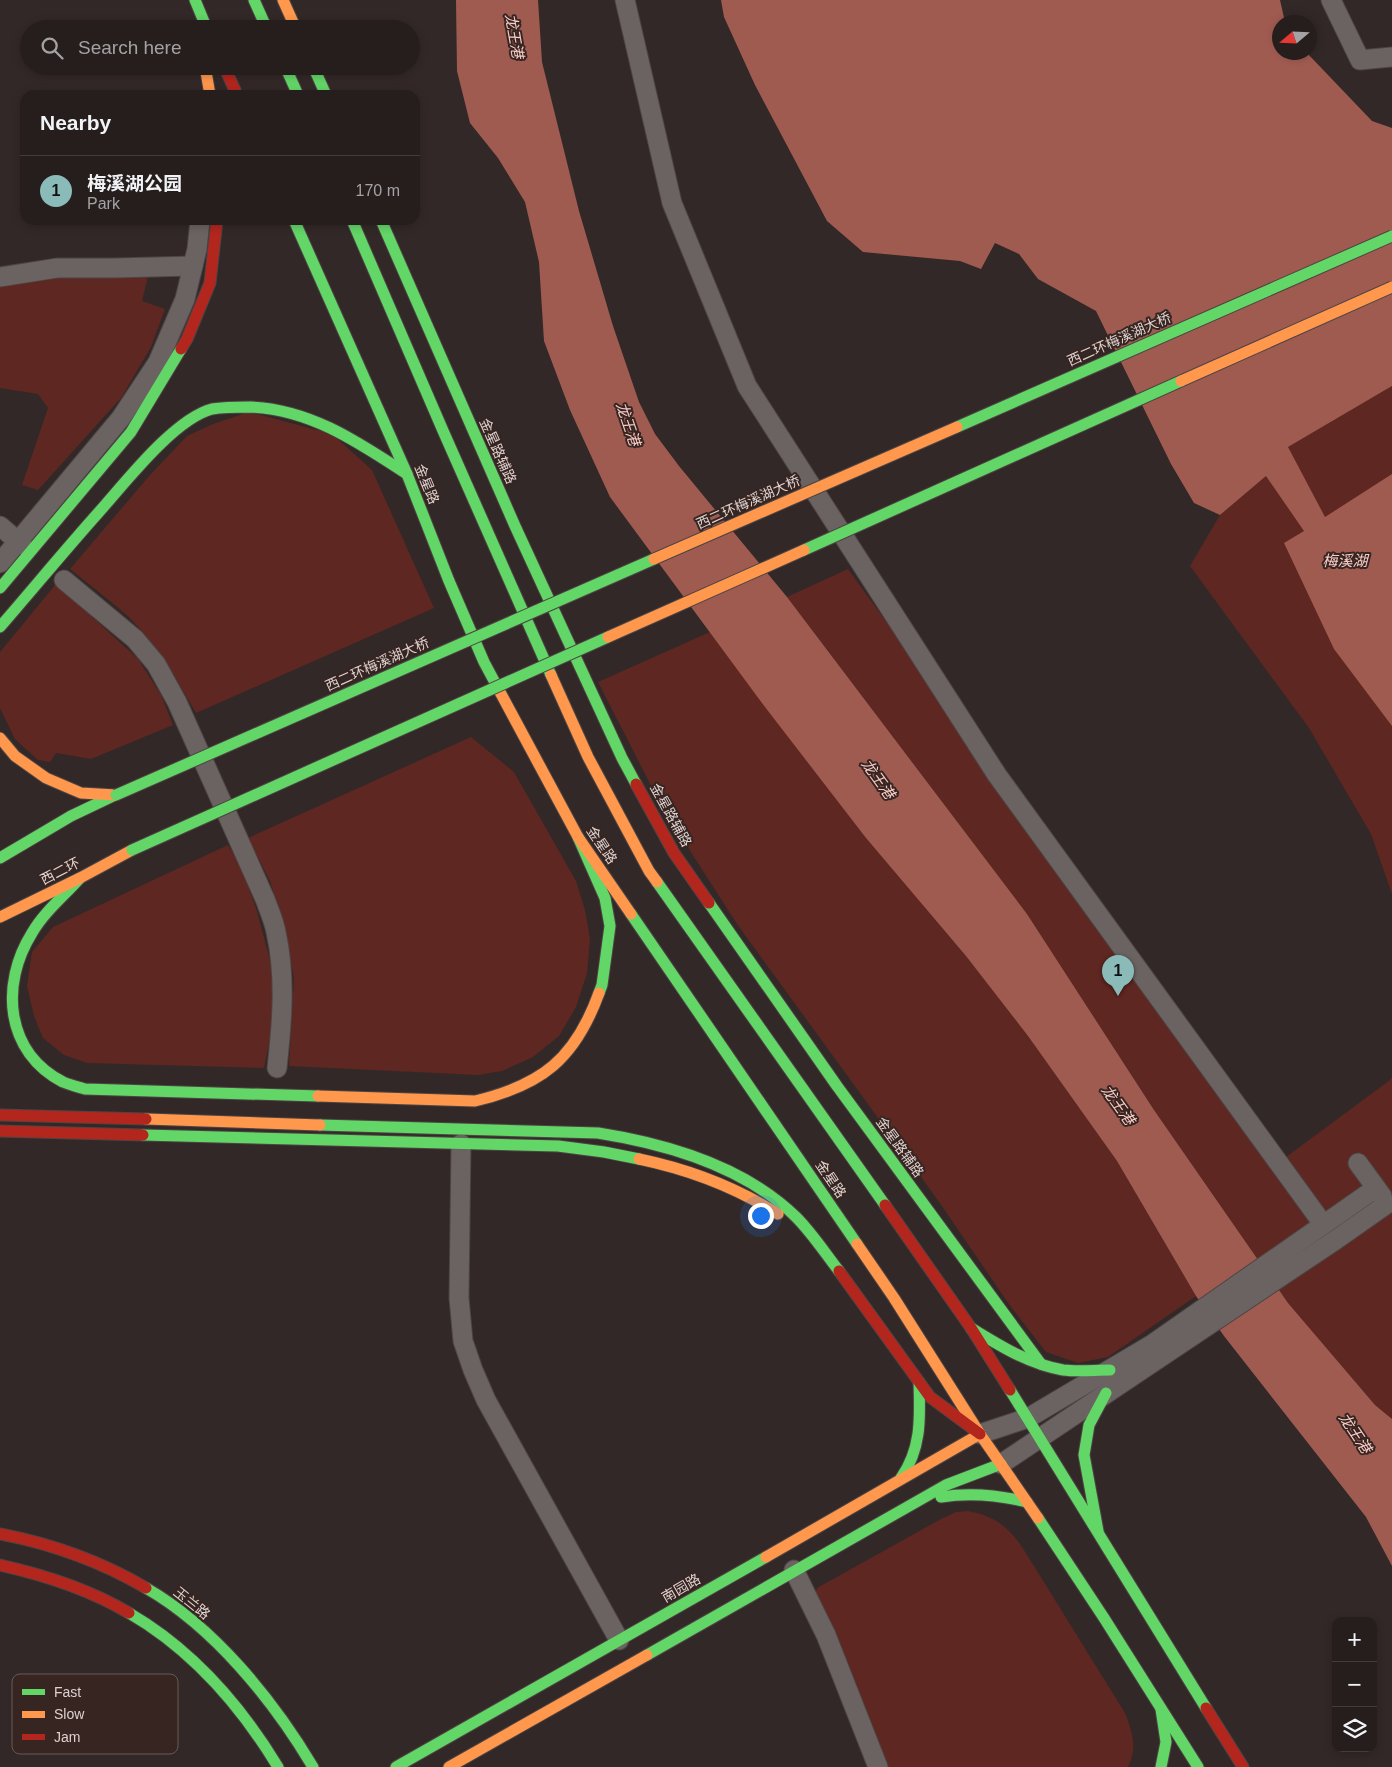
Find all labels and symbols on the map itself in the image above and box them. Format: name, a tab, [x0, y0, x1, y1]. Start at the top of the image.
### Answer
water label: 龙王港	[502, 12, 527, 62]
north arrow	[1272, 15, 1317, 60]
street label: 西二环梅溪湖大桥	[1065, 309, 1173, 369]
water label: 龙王港	[613, 400, 644, 450]
street label: 金星路辅路	[476, 416, 520, 486]
street label: 金星路	[412, 462, 442, 506]
street label: 西二环梅溪湖大桥	[694, 472, 802, 532]
water label: 梅溪湖	[1322, 552, 1369, 569]
street label: 西二环梅溪湖大桥	[323, 634, 431, 694]
water label: 龙王港	[858, 756, 900, 804]
street label: 金星路辅路	[647, 781, 695, 849]
street label: 金星路	[584, 823, 620, 867]
street label: 西二环	[38, 854, 82, 888]
pin: 1	[1102, 955, 1134, 996]
water label: 龙王港	[1098, 1082, 1140, 1130]
street label: 金星路辅路	[873, 1114, 927, 1180]
street label: 金星路	[813, 1157, 849, 1201]
your location	[748, 1203, 774, 1229]
water label: 龙王港	[1336, 1409, 1376, 1458]
street label: 南园路	[659, 1571, 703, 1605]
street label: 玉兰路	[171, 1584, 213, 1622]
legend	[12, 1674, 178, 1754]
text: Fast	[54, 1684, 81, 1700]
text: Slow	[54, 1706, 85, 1722]
text: Jam	[54, 1729, 80, 1745]

